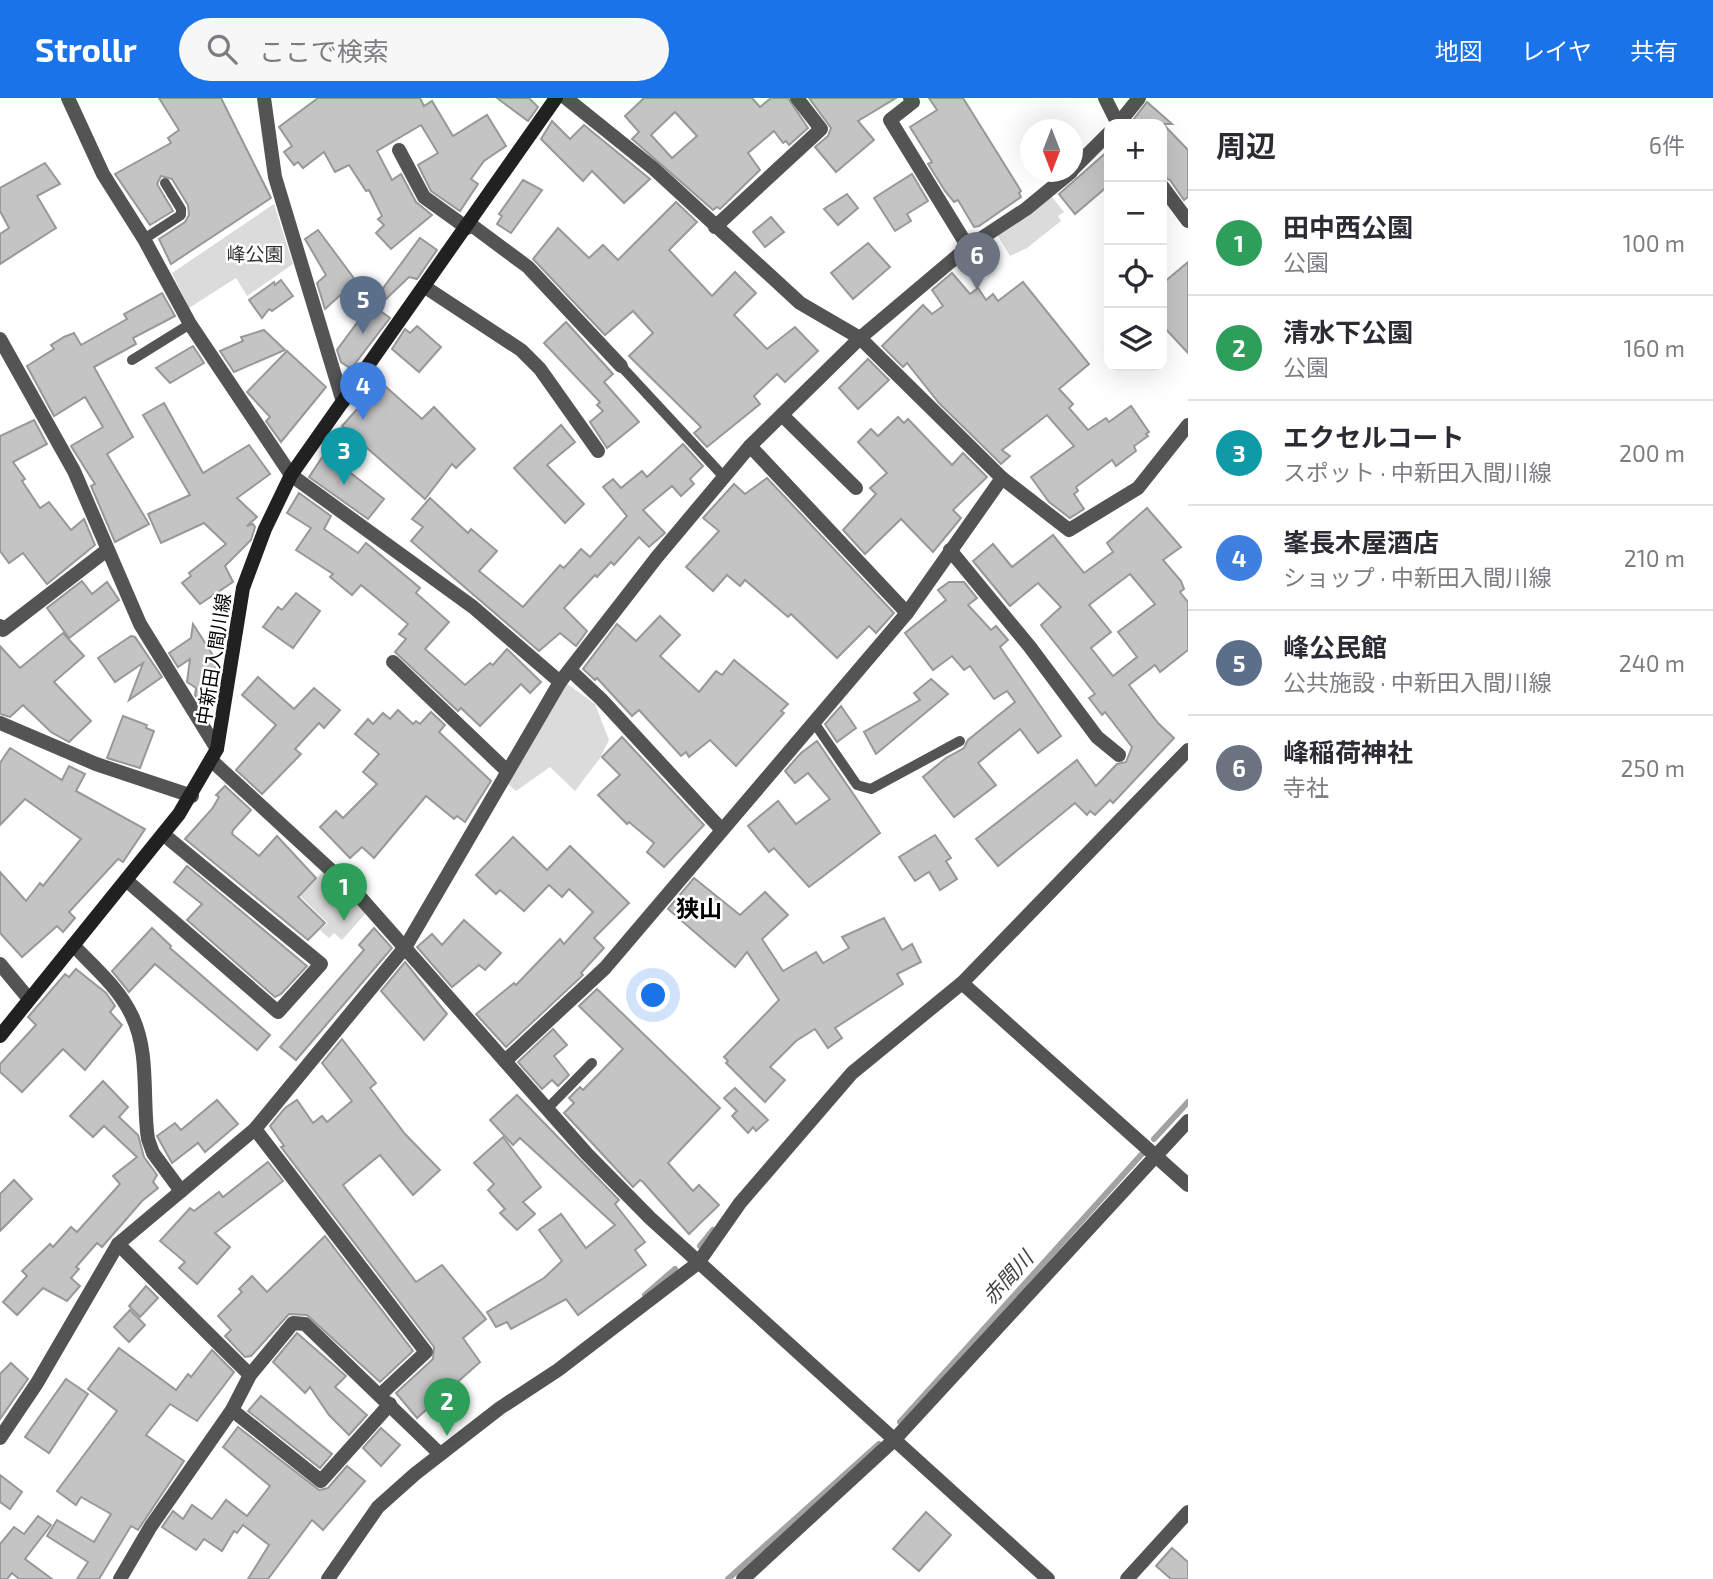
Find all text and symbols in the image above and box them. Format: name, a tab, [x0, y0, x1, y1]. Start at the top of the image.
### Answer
search box	[179, 18, 669, 81]
text: Strollr	[35, 29, 137, 69]
icon: search	[203, 30, 241, 68]
text: ここで検索	[259, 35, 389, 66]
text: 地図	[1435, 36, 1483, 65]
text: レイヤ	[1521, 36, 1592, 65]
text: 共有	[1630, 36, 1678, 65]
north arrow	[1020, 119, 1083, 182]
map controls	[1104, 119, 1167, 371]
button: +	[1104, 119, 1167, 182]
text: 周辺	[1216, 127, 1276, 163]
text: 6件	[1649, 131, 1685, 159]
button: −	[1104, 182, 1167, 245]
text: 田中西公園	[1283, 211, 1413, 242]
text: 1	[1234, 229, 1244, 257]
text: 100 m	[1623, 229, 1685, 257]
pin: 6	[954, 232, 1000, 290]
park label: 峰公園	[226, 242, 284, 265]
button: locate	[1104, 245, 1167, 308]
text: 公園	[1283, 248, 1329, 276]
pin: 5	[340, 276, 386, 334]
button: layers	[1104, 308, 1167, 371]
text: 清水下公園	[1283, 316, 1413, 347]
text: 2	[1232, 334, 1246, 362]
text: 160 m	[1624, 334, 1685, 362]
text: 公園	[1283, 353, 1329, 381]
pin: 4	[340, 362, 386, 420]
text: エクセルコート	[1283, 421, 1464, 452]
pin: 3	[321, 427, 367, 485]
text: 3	[1232, 439, 1246, 467]
text: 200 m	[1619, 439, 1685, 467]
text: スポット · 中新田入間川線	[1283, 458, 1552, 486]
text: 峯長木屋酒店	[1283, 526, 1439, 557]
text: 4	[1232, 544, 1246, 572]
text: 210 m	[1624, 544, 1685, 572]
text: ショップ · 中新田入間川線	[1283, 563, 1552, 591]
street label: 中新田入間川線	[191, 592, 235, 726]
text: 峰公民館	[1283, 631, 1387, 662]
text: 5	[1233, 649, 1245, 677]
text: 240 m	[1619, 649, 1685, 677]
text: 公共施設 · 中新田入間川線	[1283, 668, 1552, 696]
text: 峰稲荷神社	[1283, 736, 1413, 767]
text: 6	[1232, 754, 1246, 782]
text: 250 m	[1621, 754, 1685, 782]
text: 寺社	[1283, 773, 1329, 801]
pin: 1	[321, 863, 367, 921]
district label: 狭山	[676, 894, 722, 922]
your location	[636, 978, 670, 1012]
water label: 赤間川	[977, 1244, 1039, 1309]
pin: 2	[424, 1378, 470, 1436]

